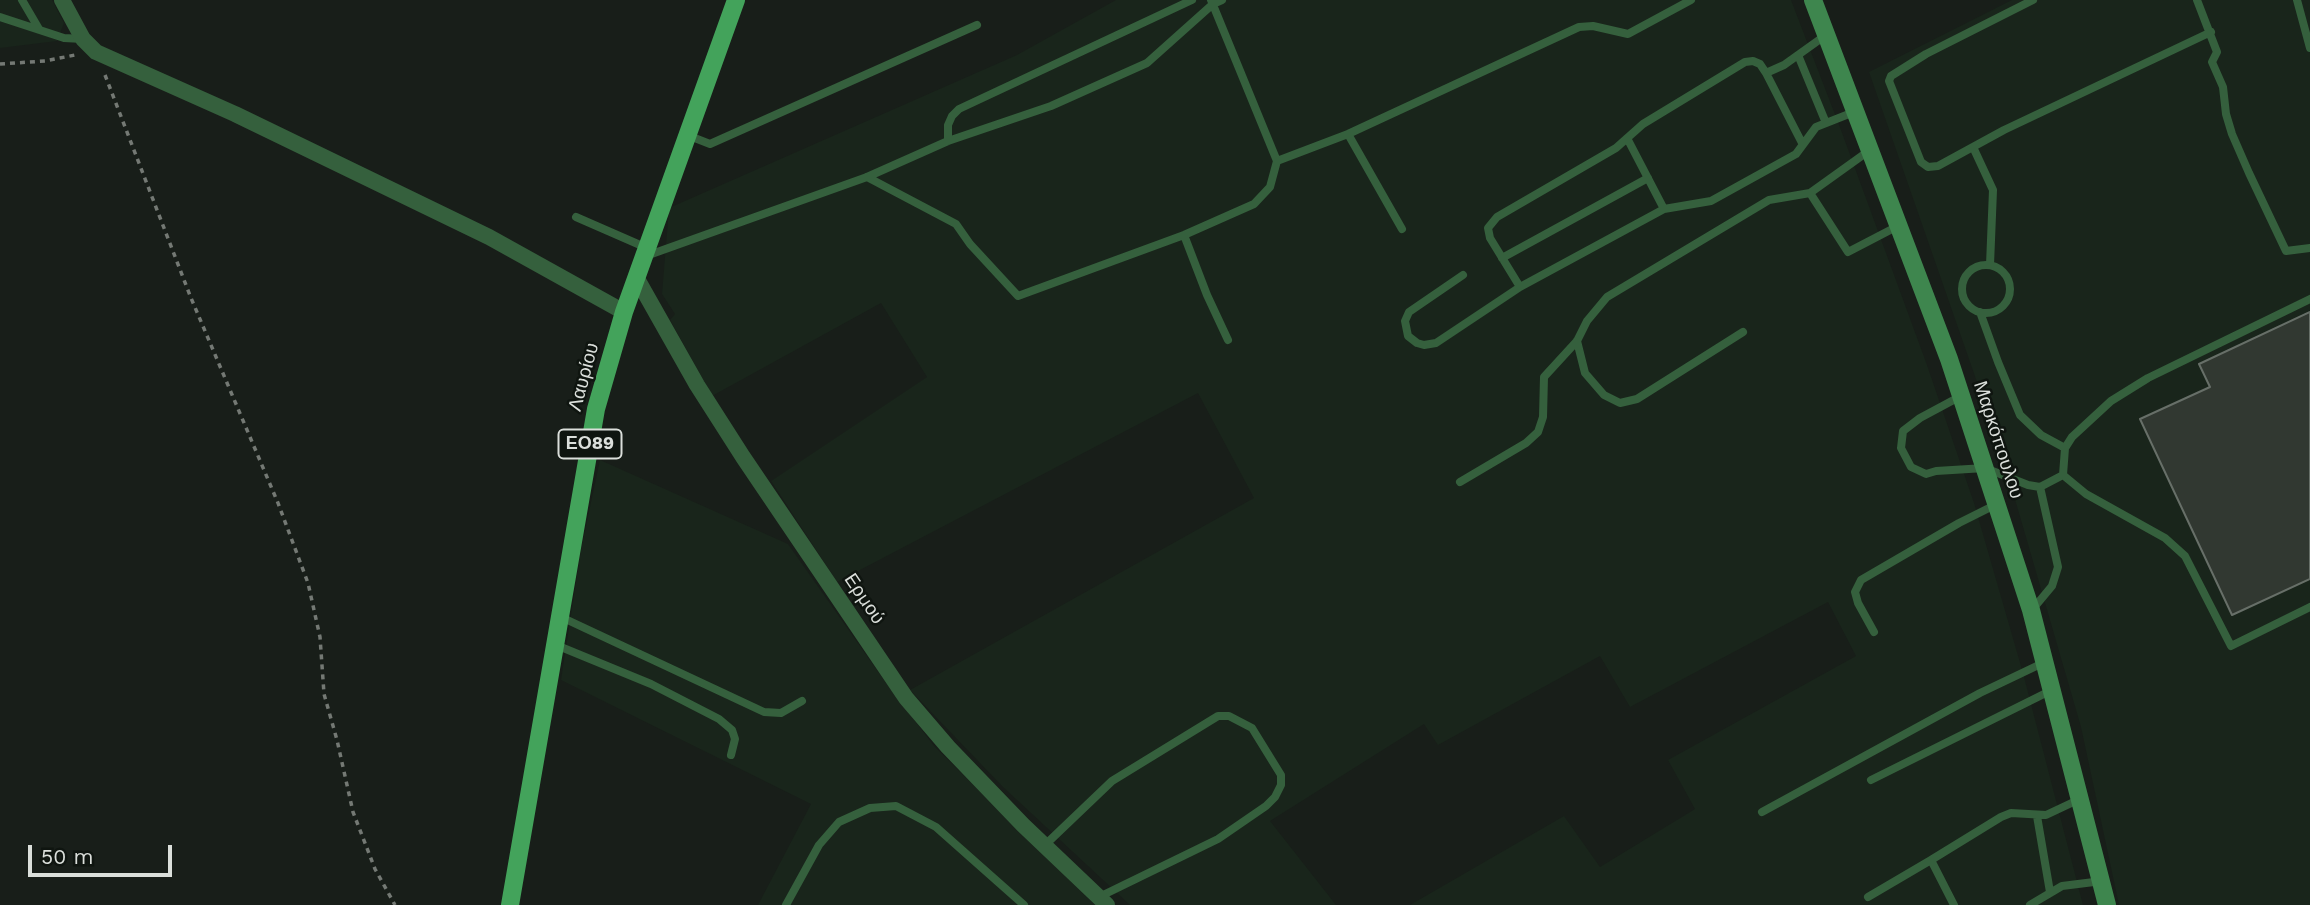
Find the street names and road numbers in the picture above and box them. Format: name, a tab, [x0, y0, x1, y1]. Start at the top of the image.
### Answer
street label: Λαυρίου	[564, 340, 604, 414]
street label: Μαρκόπουλου	[1968, 378, 2028, 502]
road number: ΕΟ89	[558, 430, 622, 458]
street label: Ερμού	[839, 569, 889, 629]

